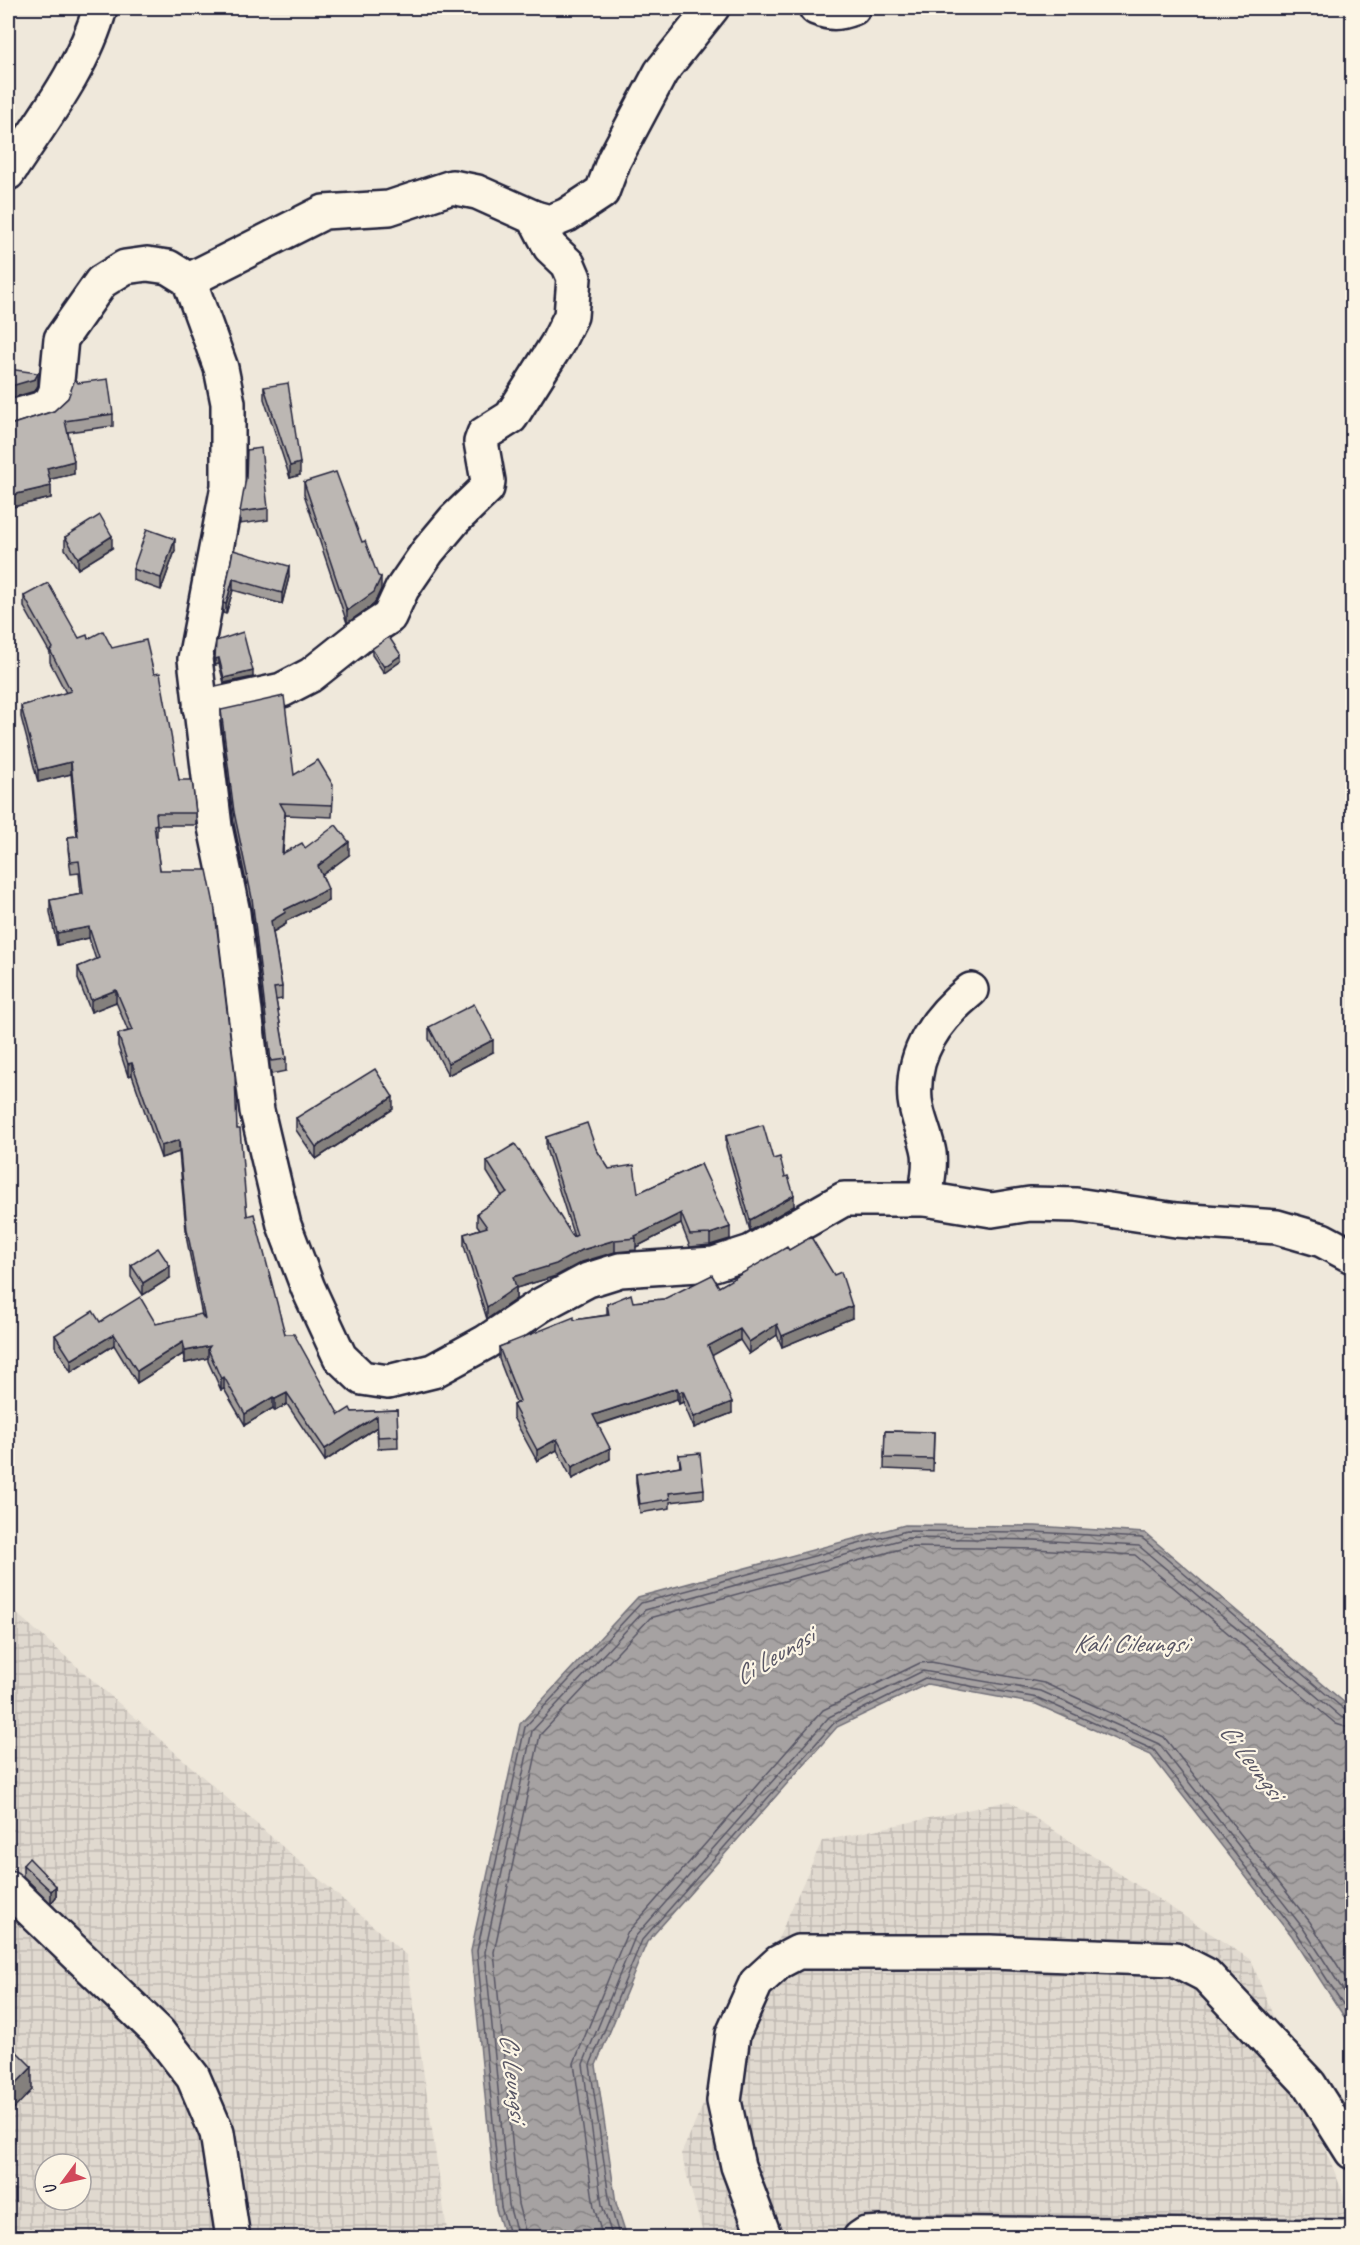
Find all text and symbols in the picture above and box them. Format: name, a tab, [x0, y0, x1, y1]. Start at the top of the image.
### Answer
water label: Ci Leungsi	[728, 1616, 825, 1693]
water label: Kali Cileungsi	[1073, 1627, 1193, 1660]
water label: Ci Leungsi	[1213, 1716, 1295, 1811]
water label: Ci Leungsi	[492, 2032, 536, 2128]
north arrow	[33, 2152, 93, 2212]
text: U	[39, 2178, 62, 2198]

